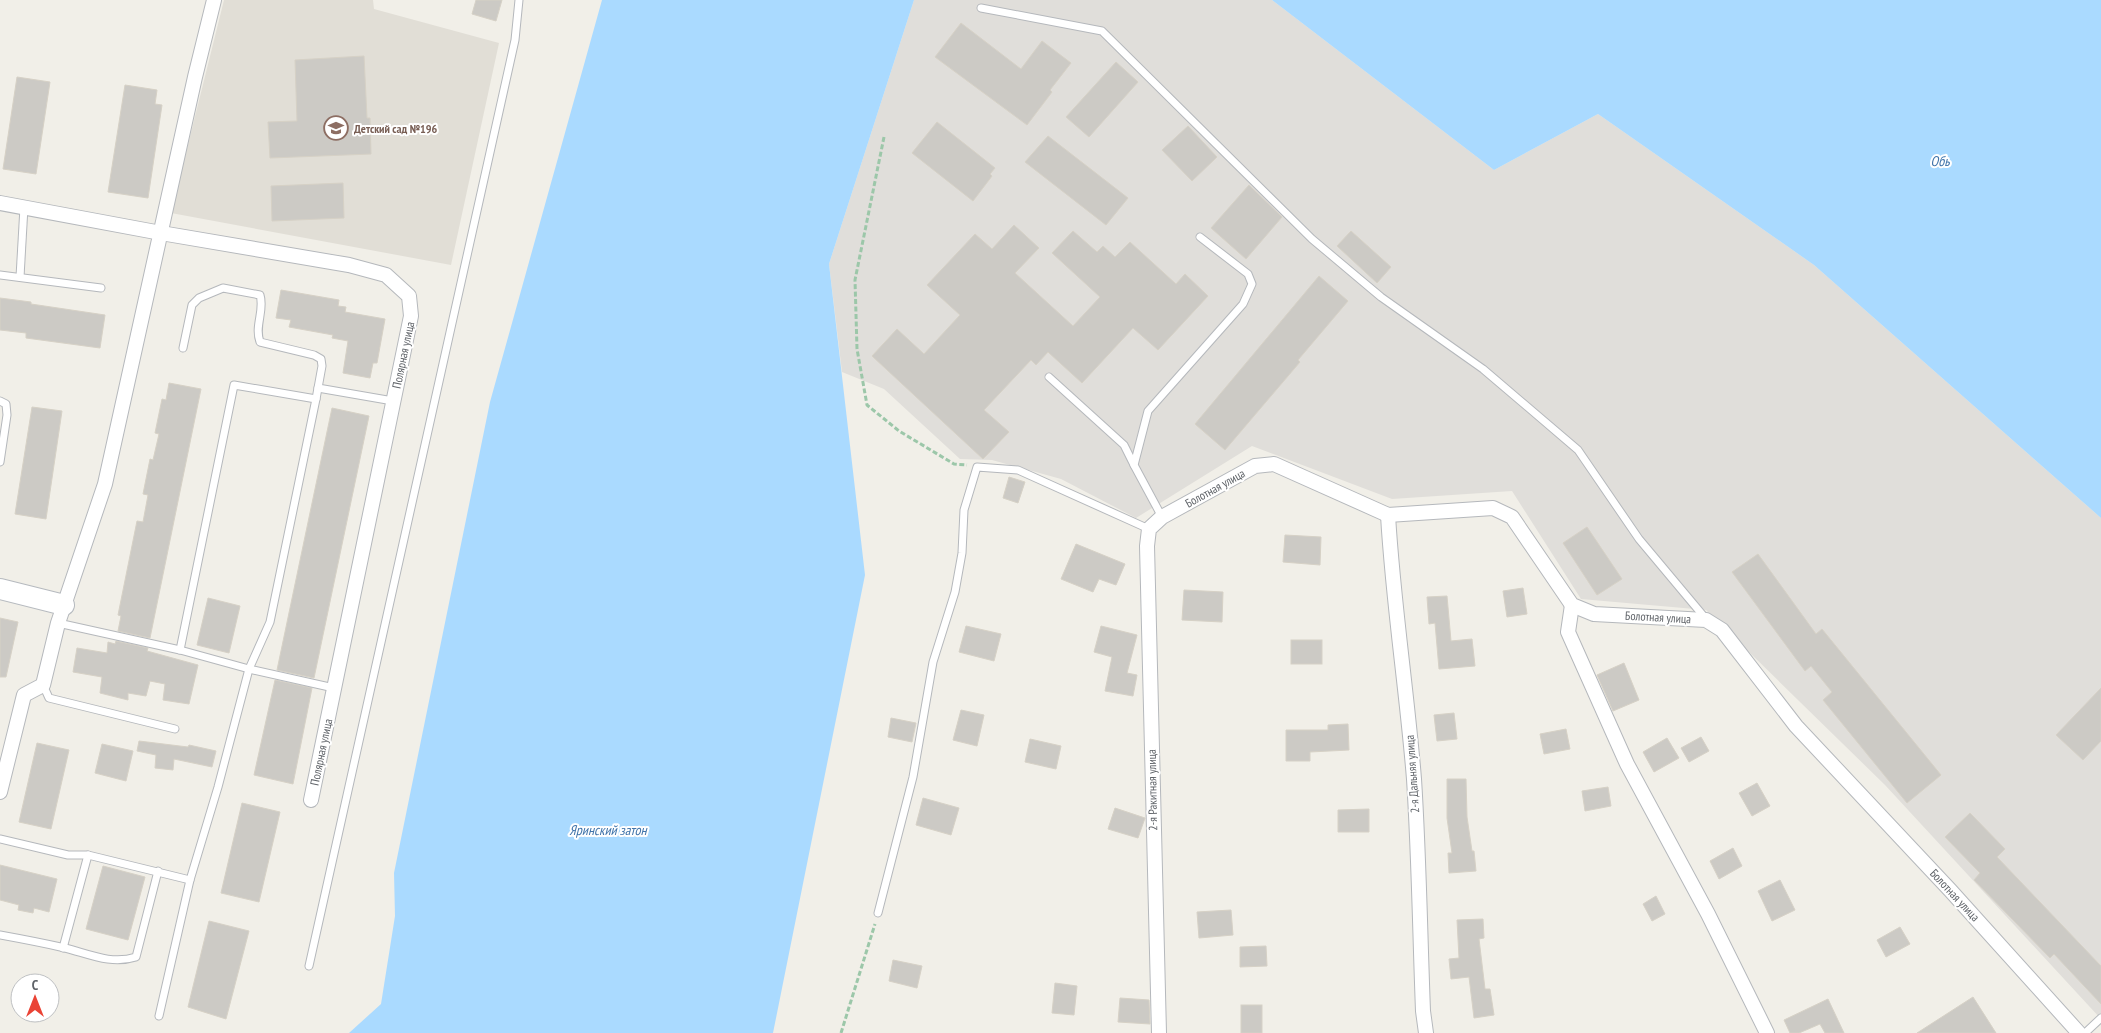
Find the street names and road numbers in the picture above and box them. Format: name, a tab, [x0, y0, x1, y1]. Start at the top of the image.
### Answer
street label: Полярная улица	[389, 320, 417, 390]
street label: Болотная улица	[1182, 465, 1248, 511]
street label: Болотная улица	[1625, 608, 1692, 626]
street label: Полярная улица	[307, 717, 335, 787]
street label: 2-я Дальняя улица	[1402, 734, 1422, 814]
street label: 2-я Ракитная улица	[1144, 749, 1160, 831]
street label: Болотная улица	[1927, 866, 1983, 924]

